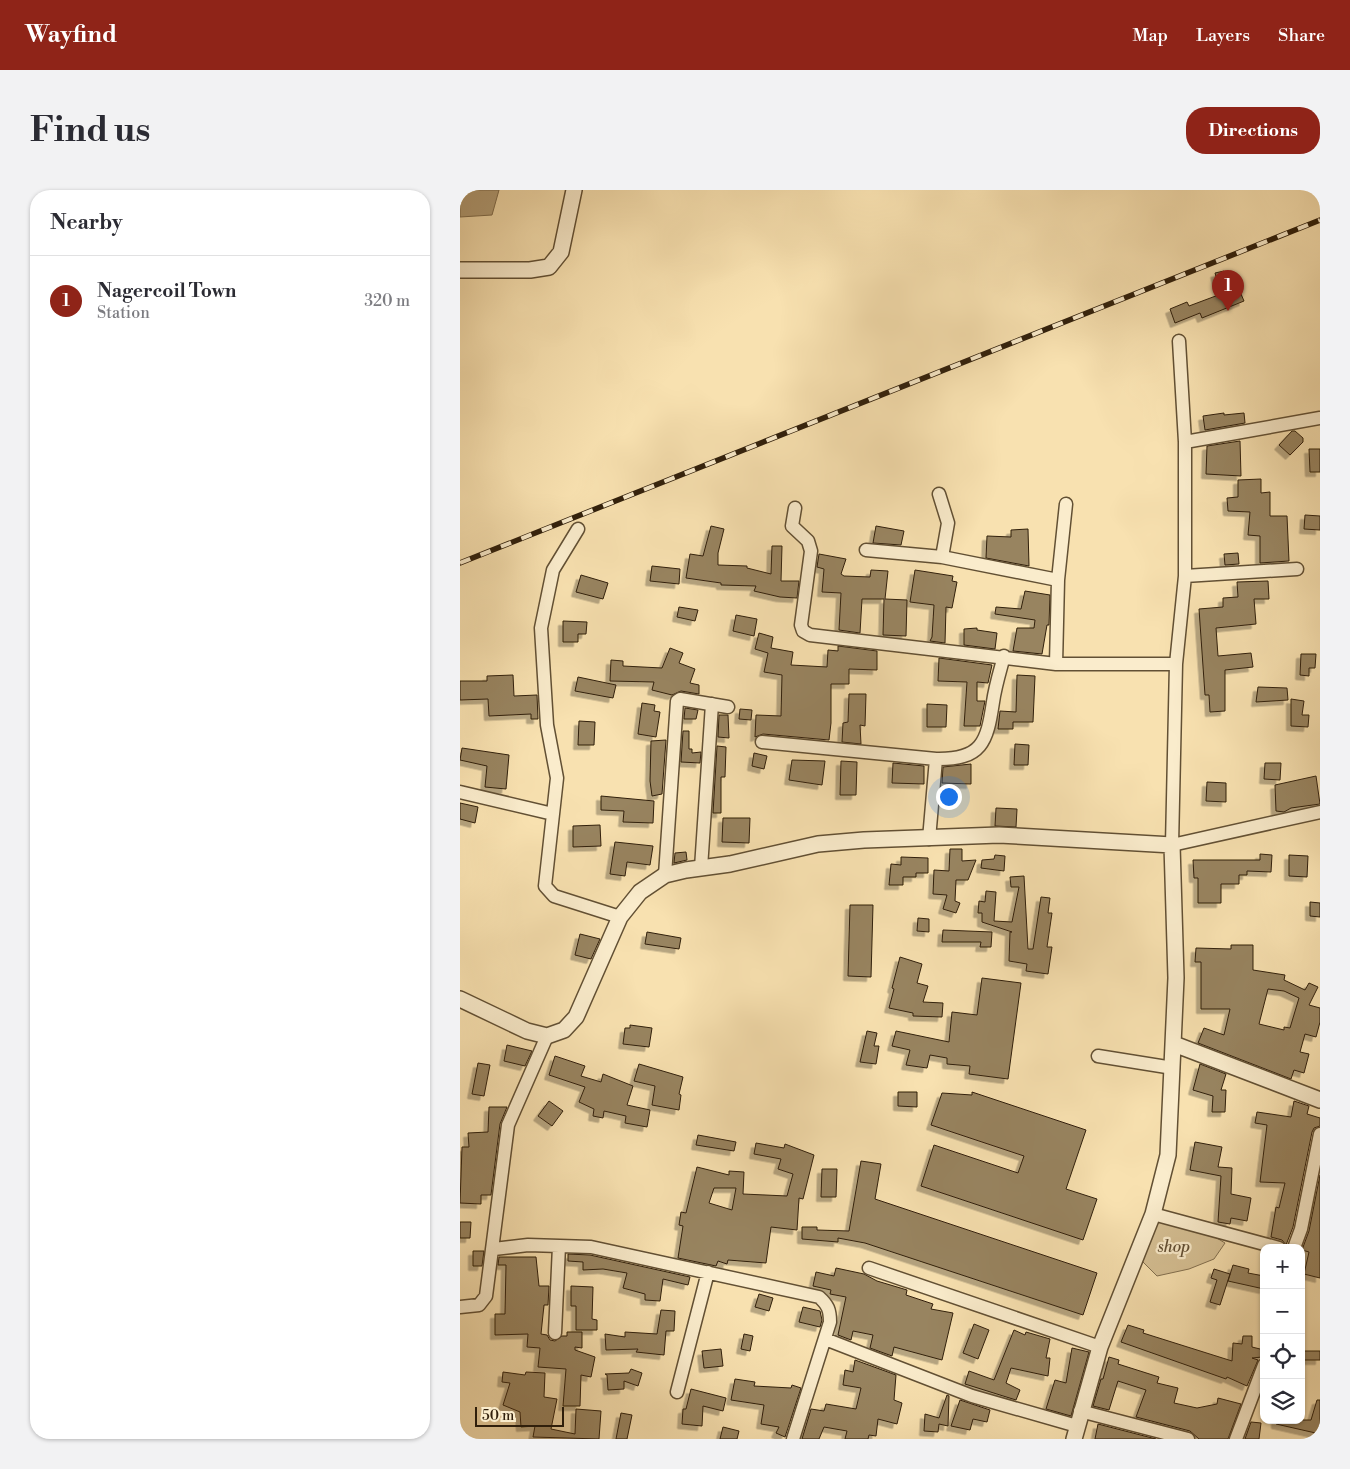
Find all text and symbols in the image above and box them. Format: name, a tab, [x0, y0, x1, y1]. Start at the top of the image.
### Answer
text: Wayfind	[25, 20, 117, 50]
text: Map	[1133, 24, 1168, 47]
text: Layers	[1196, 24, 1250, 47]
text: Share	[1278, 24, 1325, 47]
button: Directions	[1186, 107, 1320, 154]
text: Find us	[30, 109, 150, 152]
text: Nearby	[50, 210, 123, 236]
pin: 1	[1212, 270, 1244, 311]
text: Nagercoil Town	[97, 279, 236, 303]
text: 1	[62, 291, 70, 311]
text: 320 m	[364, 291, 410, 311]
text: Station	[97, 303, 150, 323]
your location	[936, 784, 962, 810]
park label: shop	[1157, 1237, 1190, 1257]
map controls	[1260, 1244, 1305, 1424]
button: +	[1260, 1244, 1305, 1289]
button: −	[1260, 1289, 1305, 1334]
button: locate	[1260, 1334, 1305, 1379]
button: layers	[1260, 1379, 1305, 1424]
scale bar	[475, 1404, 564, 1427]
text: 50 m	[482, 1407, 514, 1425]

